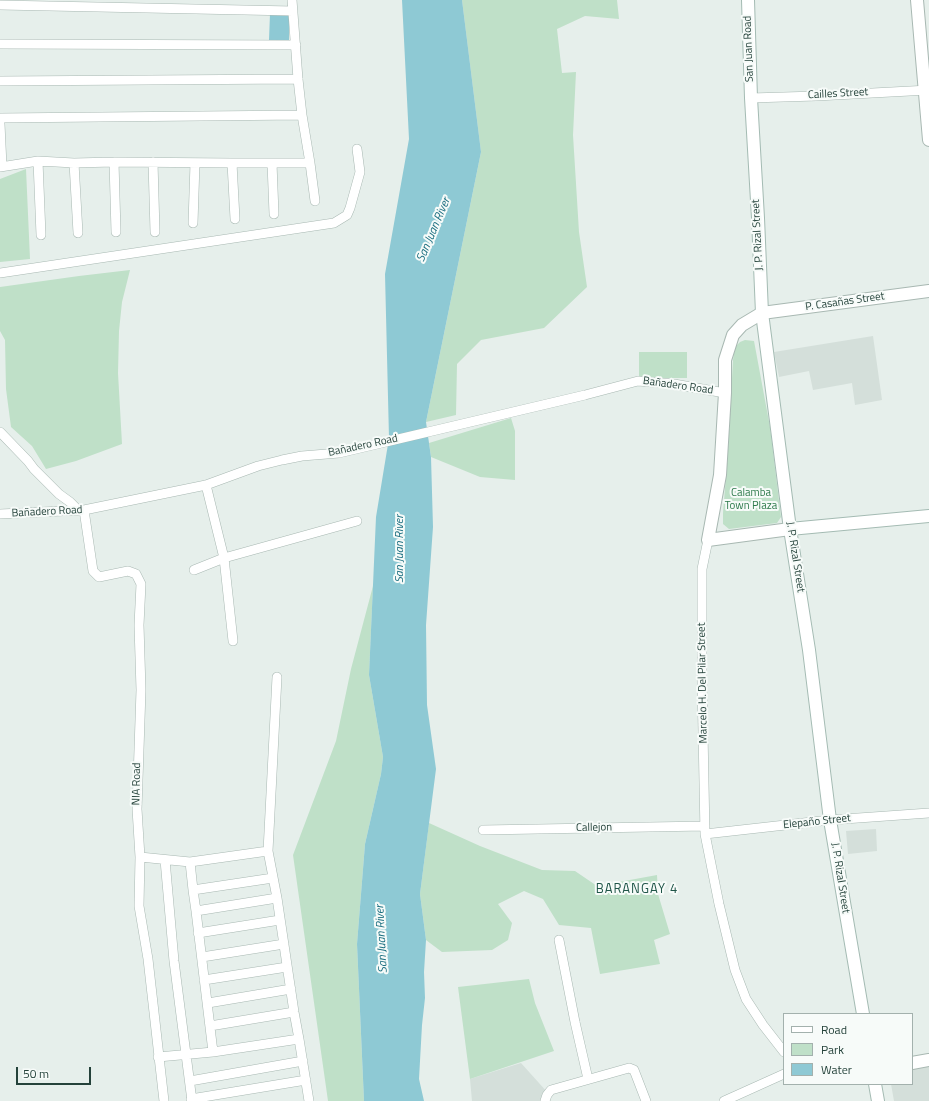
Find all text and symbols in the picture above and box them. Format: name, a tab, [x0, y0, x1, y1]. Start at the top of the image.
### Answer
street label: San Juan Road	[741, 16, 757, 82]
street label: Cailles Street	[807, 86, 869, 102]
water label: San Juan River	[414, 196, 454, 264]
street label: J. P. Rizal Street	[750, 199, 766, 271]
street label: P. Casañas Street	[805, 290, 885, 314]
street label: Bañadero Road	[642, 375, 714, 397]
street label: Bañadero Road	[327, 432, 399, 460]
park label: Calamba Town Plaza	[725, 486, 777, 512]
street label: Bañadero Road	[11, 504, 83, 520]
water label: San Juan River	[393, 515, 407, 583]
street label: J. P. Rizal Street	[783, 521, 807, 593]
street label: Marcelo H. Del Pilar Street	[695, 622, 711, 744]
street label: NIA Road	[130, 762, 144, 806]
street label: Elepaño Street	[783, 812, 851, 832]
street label: Callejon	[576, 821, 612, 835]
street label: J. P. Rizal Street	[828, 842, 852, 914]
district label: BARANGAY 4	[596, 882, 678, 898]
water label: San Juan River	[373, 905, 391, 973]
legend	[783, 1013, 913, 1085]
text: Road	[821, 1020, 847, 1039]
text: Park	[821, 1040, 844, 1059]
scale bar	[18, 1059, 93, 1085]
text: Water	[821, 1060, 852, 1079]
text: 50 m	[23, 1064, 49, 1083]

